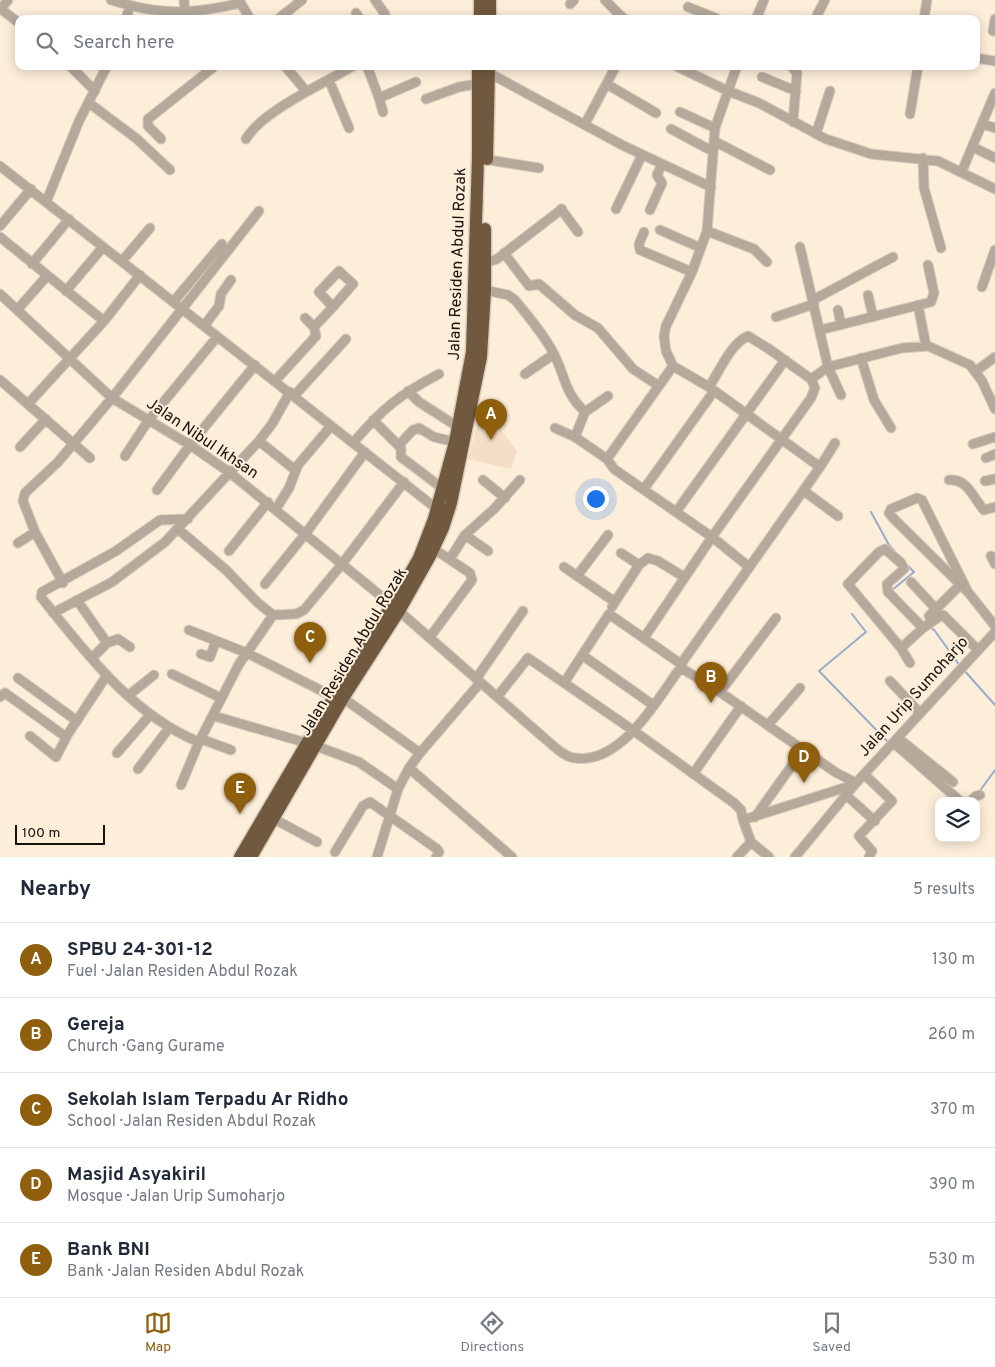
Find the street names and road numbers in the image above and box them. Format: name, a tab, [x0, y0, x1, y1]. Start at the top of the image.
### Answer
street label: Jalan Residen Abdul Rozak	[445, 167, 471, 361]
street label: Jalan Nibul Ikhsan	[142, 394, 262, 484]
street label: Jalan Residen Abdul Rozak	[296, 564, 412, 740]
street label: Jalan Urip Sumoharjo	[855, 633, 973, 761]

